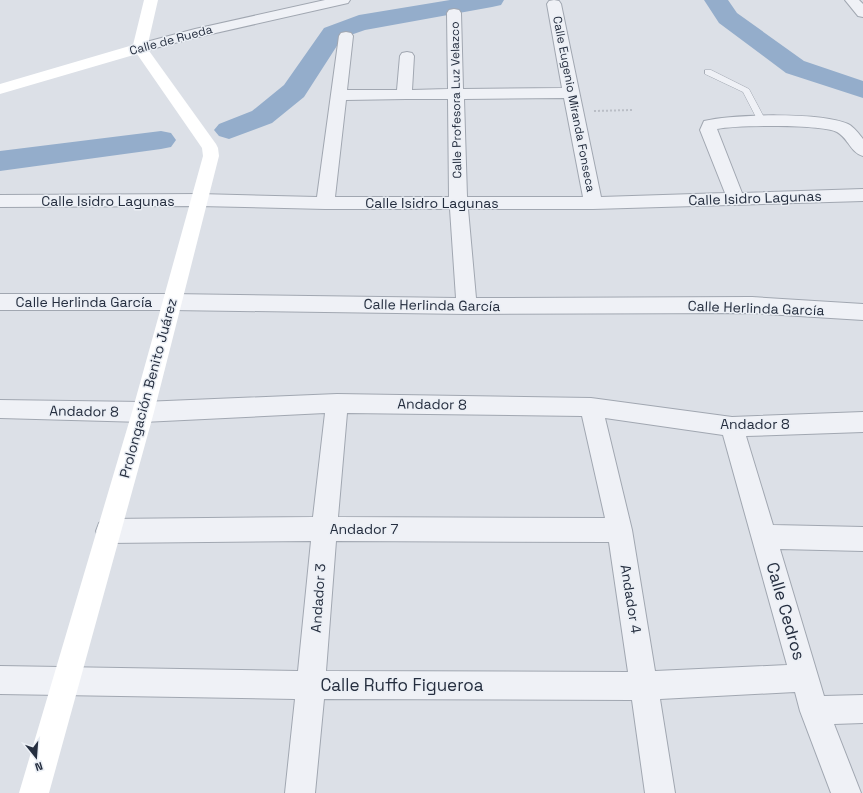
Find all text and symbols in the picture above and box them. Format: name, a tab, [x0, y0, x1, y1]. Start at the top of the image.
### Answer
street label: Calle Eugenio Miranda Fonseca	[549, 15, 599, 193]
street label: Calle de Rueda	[128, 21, 214, 59]
street label: Calle Profesora Luz Velazco	[447, 21, 465, 179]
street label: Calle Isidro Lagunas	[688, 187, 822, 209]
street label: Calle Isidro Lagunas	[41, 192, 175, 210]
street label: Calle Isidro Lagunas	[365, 194, 499, 212]
street label: Calle Herlinda García	[16, 293, 152, 311]
street label: Calle Herlinda García	[363, 295, 501, 315]
street label: Prolongación Benito Juárez	[115, 296, 181, 480]
street label: Calle Herlinda García	[687, 297, 825, 319]
street label: Andador 8	[397, 394, 467, 414]
street label: Andador 8	[49, 401, 119, 421]
street label: Andador 8	[720, 415, 790, 433]
street label: Andador 7	[330, 520, 398, 538]
street label: Calle Cedros	[762, 559, 810, 663]
street label: Andador 3	[307, 563, 329, 633]
street label: Andador 4	[617, 563, 645, 635]
street label: Calle Ruffo Figueroa	[320, 674, 484, 696]
north arrow	[16, 737, 56, 777]
text: N	[33, 759, 44, 774]

